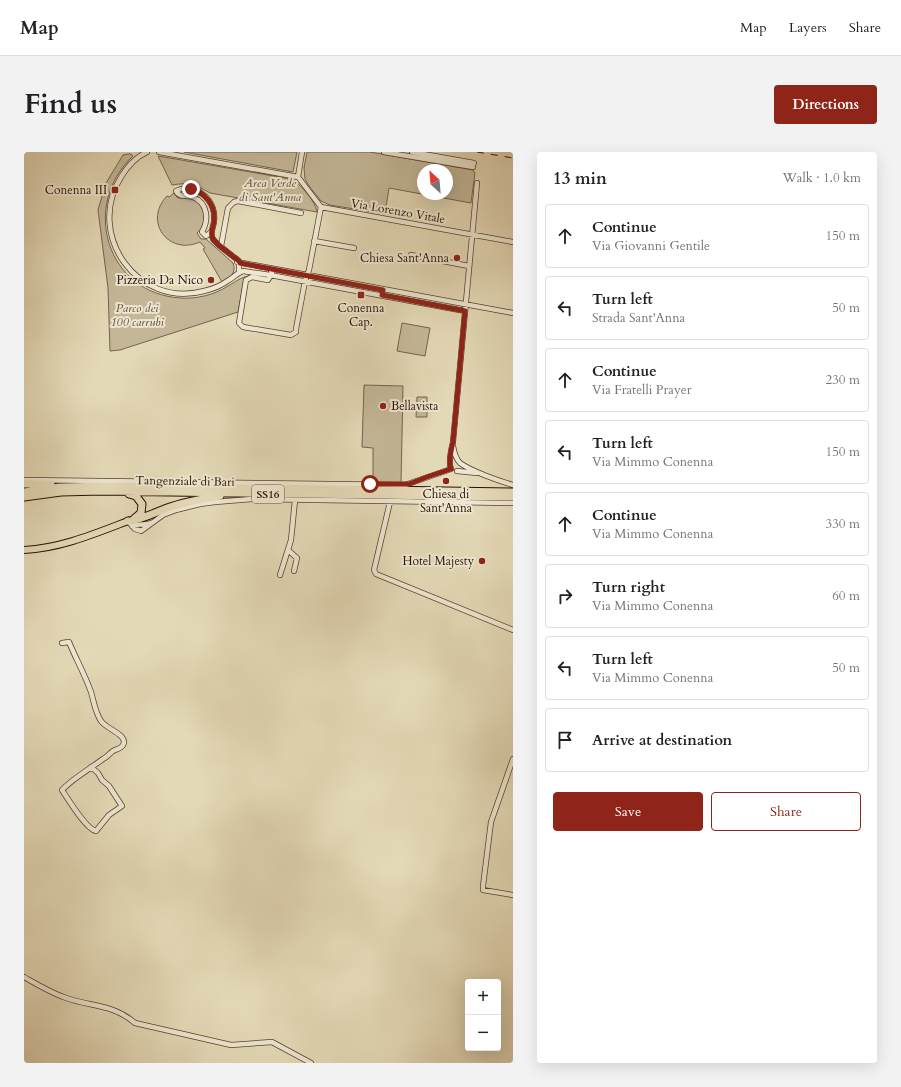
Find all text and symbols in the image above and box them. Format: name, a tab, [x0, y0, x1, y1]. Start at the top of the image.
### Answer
text: Map	[20, 15, 59, 41]
text: Map	[740, 18, 767, 37]
text: Layers	[789, 18, 827, 37]
text: Share	[849, 18, 881, 37]
text: Find us	[24, 85, 117, 123]
button: Directions	[774, 85, 877, 124]
north arrow	[417, 164, 453, 200]
text: 13 min	[553, 167, 607, 190]
text: Walk · 1.0 km	[782, 169, 861, 187]
park label: Area Verde di Sant'Anna	[239, 175, 302, 205]
route end	[182, 180, 200, 198]
place label: Conenna III	[45, 182, 107, 198]
marker: Conenna III	[110, 185, 120, 195]
street label: Via Lorenzo Vitale	[349, 195, 447, 227]
text: Continue	[592, 217, 657, 237]
icon: ahead	[554, 225, 576, 247]
text: 150 m	[826, 227, 860, 245]
text: Via Giovanni Gentile	[592, 237, 710, 255]
place label: Chiesa Sant'Anna	[360, 250, 450, 266]
marker: Chiesa Sant'Anna	[452, 253, 462, 263]
place label: Pizzeria Da Nico	[116, 272, 204, 288]
marker: Pizzeria Da Nico	[206, 275, 216, 285]
text: Turn left	[592, 289, 653, 309]
marker: Conenna Cap.	[356, 290, 366, 300]
icon: left	[554, 297, 576, 319]
text: 50 m	[832, 299, 860, 317]
park label: Parco dei 100 carrubi	[110, 300, 165, 330]
place label: Conenna Cap.	[338, 300, 385, 330]
text: Strada Sant'Anna	[592, 309, 685, 327]
text: Continue	[592, 361, 657, 381]
icon: ahead	[554, 369, 576, 391]
text: 230 m	[826, 371, 860, 389]
text: Via Fratelli Prayer	[592, 381, 691, 399]
place label: Bellavista	[391, 398, 439, 414]
marker: Bellavista	[378, 401, 388, 411]
text: Turn left	[592, 433, 653, 453]
icon: left	[554, 441, 576, 463]
text: 150 m	[826, 443, 860, 461]
text: Via Mimmo Conenna	[592, 453, 713, 471]
street label: Tangenziale di Bari	[135, 472, 236, 490]
route start	[361, 475, 379, 493]
marker: Chiesa di Sant'Anna	[441, 476, 451, 486]
road number: SS16	[252, 485, 284, 503]
place label: Chiesa di Sant'Anna	[420, 486, 473, 516]
text: Continue	[592, 505, 657, 525]
icon: ahead	[554, 513, 576, 535]
text: 330 m	[826, 515, 860, 533]
text: Via Mimmo Conenna	[592, 525, 713, 543]
place label: Hotel Majesty	[403, 553, 475, 569]
marker: Hotel Majesty	[477, 556, 487, 566]
text: Turn right	[592, 577, 665, 597]
icon: right	[554, 585, 576, 607]
text: 60 m	[832, 587, 860, 605]
text: Via Mimmo Conenna	[592, 597, 713, 615]
text: Turn left	[592, 649, 653, 669]
icon: left	[554, 657, 576, 679]
text: 50 m	[832, 659, 860, 677]
text: Via Mimmo Conenna	[592, 669, 713, 687]
icon: arrive	[554, 729, 576, 751]
text: Arrive at destination	[592, 730, 732, 750]
button: Save	[553, 792, 703, 831]
button: Share	[711, 792, 861, 831]
map controls	[465, 979, 501, 1051]
button: +	[465, 979, 501, 1015]
button: −	[465, 1015, 501, 1051]

